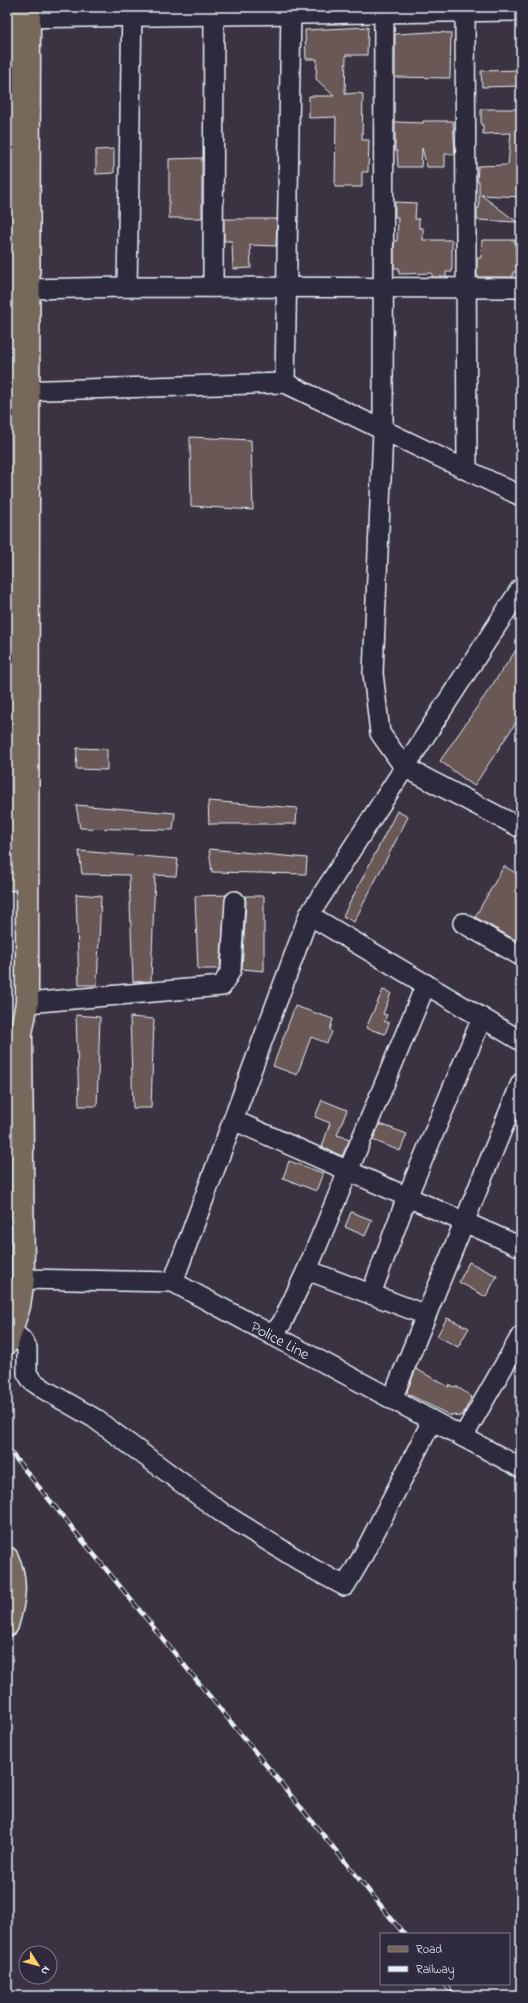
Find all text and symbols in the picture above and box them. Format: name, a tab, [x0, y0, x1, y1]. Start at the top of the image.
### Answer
street label: Police Line	[246, 1316, 314, 1367]
legend	[380, 1933, 510, 1985]
text: Road	[416, 1941, 442, 1959]
north arrow	[18, 1945, 58, 1985]
text: Railway	[416, 1961, 455, 1980]
text: N	[37, 1963, 54, 1978]

